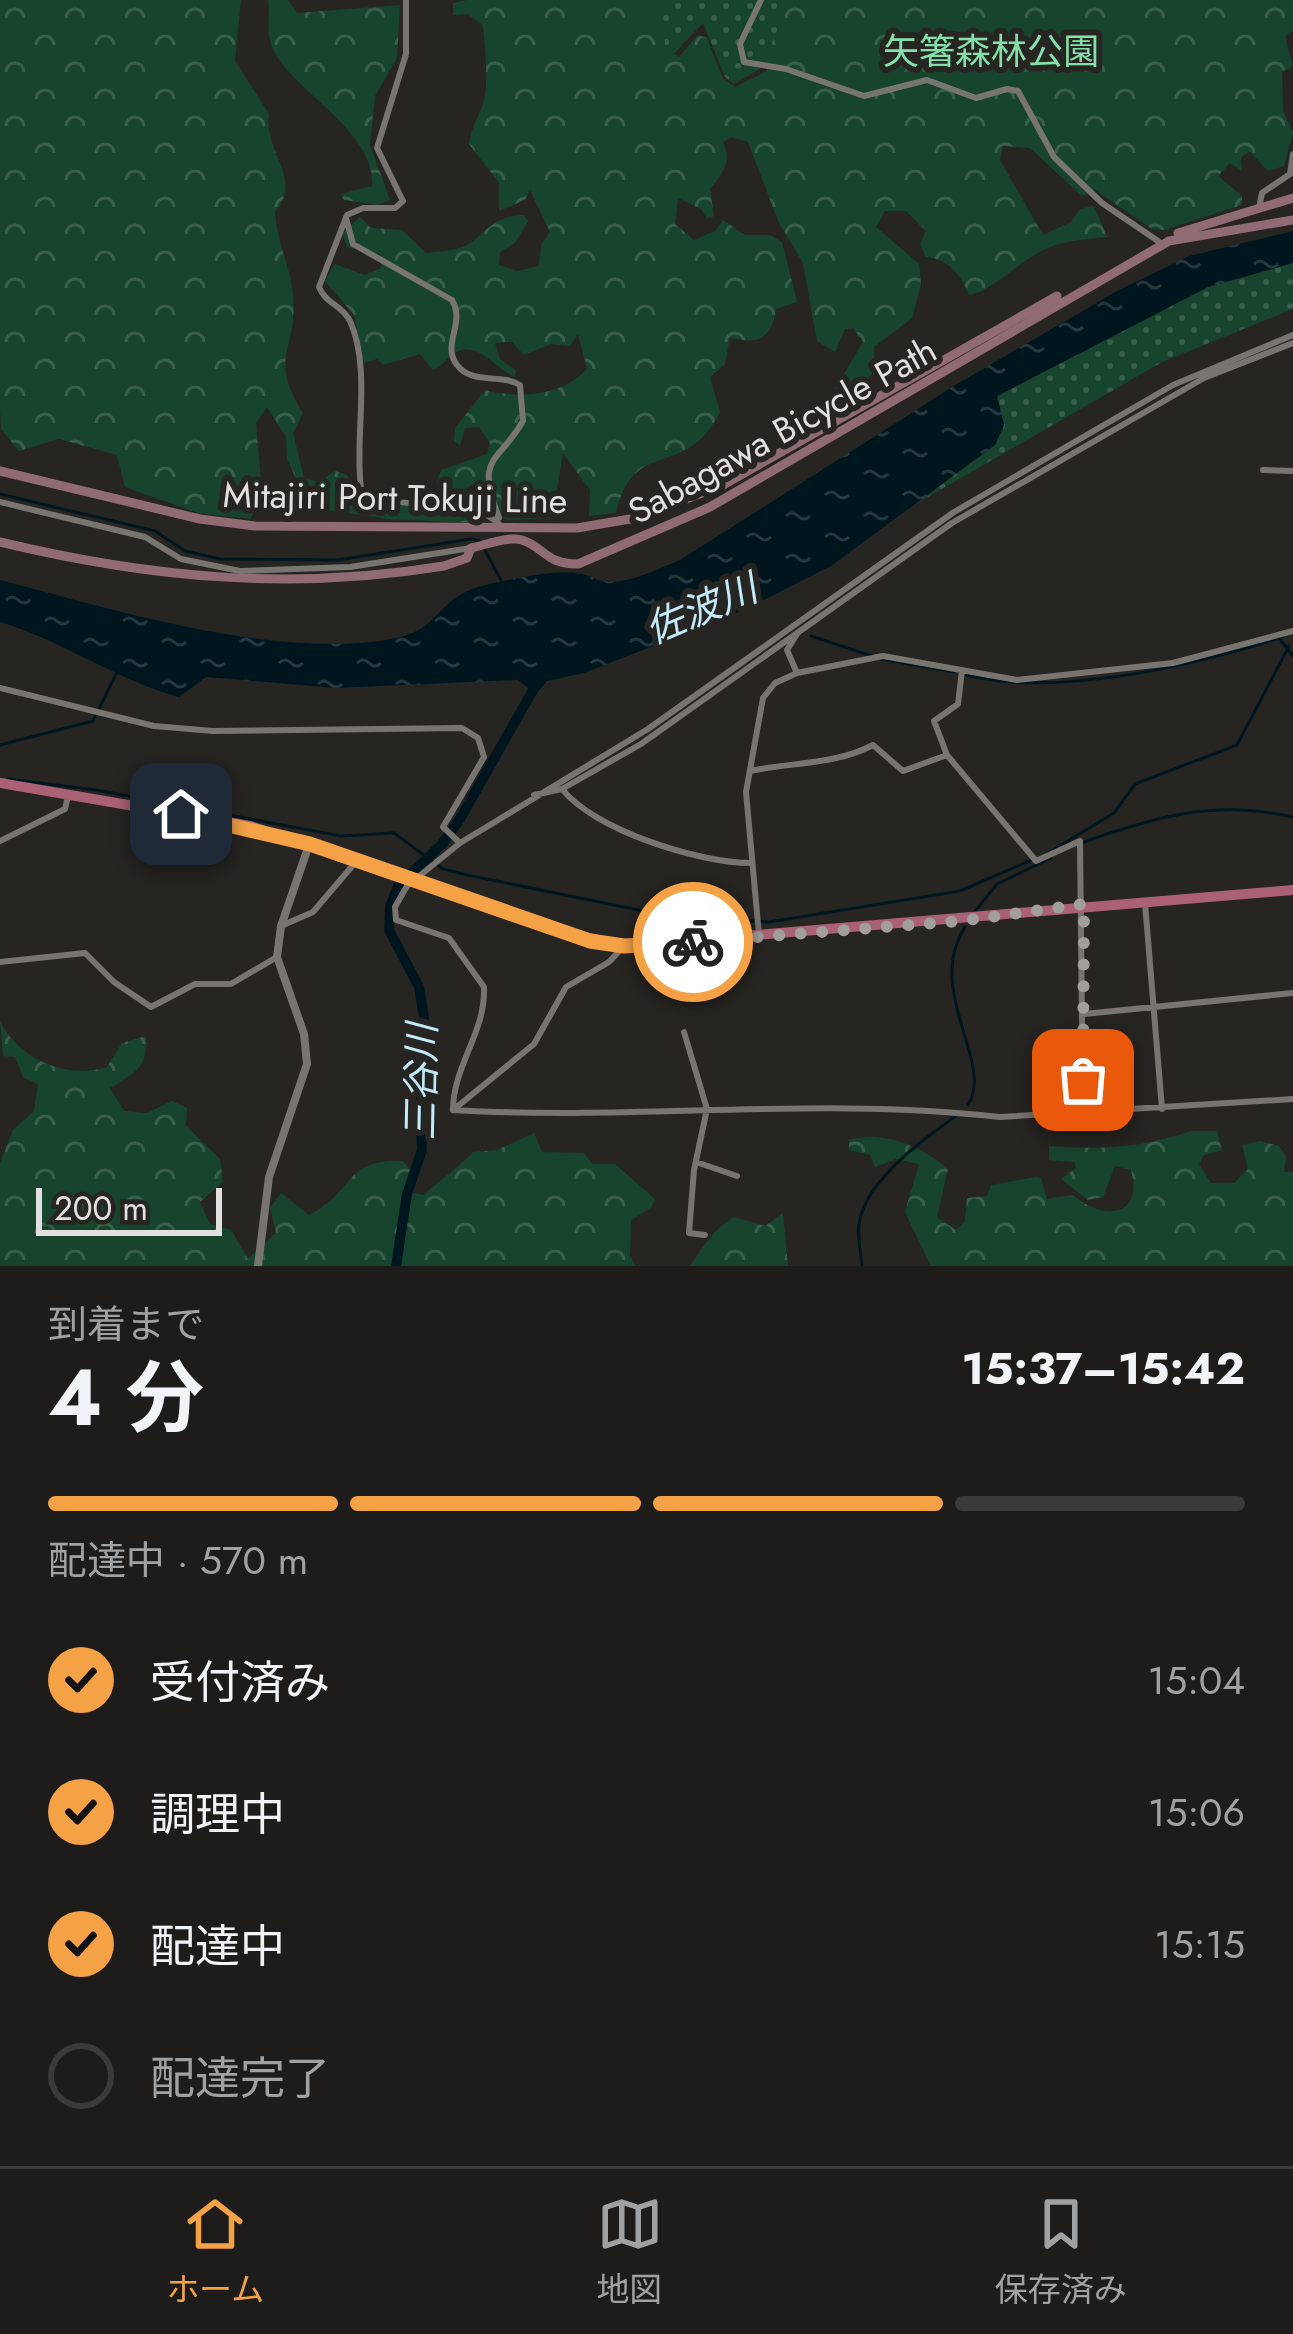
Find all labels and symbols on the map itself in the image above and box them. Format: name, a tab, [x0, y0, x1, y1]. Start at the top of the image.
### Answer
park label: 矢箸森林公園	[883, 25, 1099, 77]
street label: Sabagawa Bicycle Path	[618, 324, 946, 536]
street label: Mitajiri Port Tokuji Line	[222, 468, 568, 526]
water label: 佐波川	[636, 558, 770, 658]
pin	[130, 763, 232, 865]
courier	[633, 882, 753, 1002]
water label: 三谷川	[391, 1019, 451, 1141]
pin	[1032, 1029, 1134, 1131]
scale bar	[36, 1182, 222, 1235]

